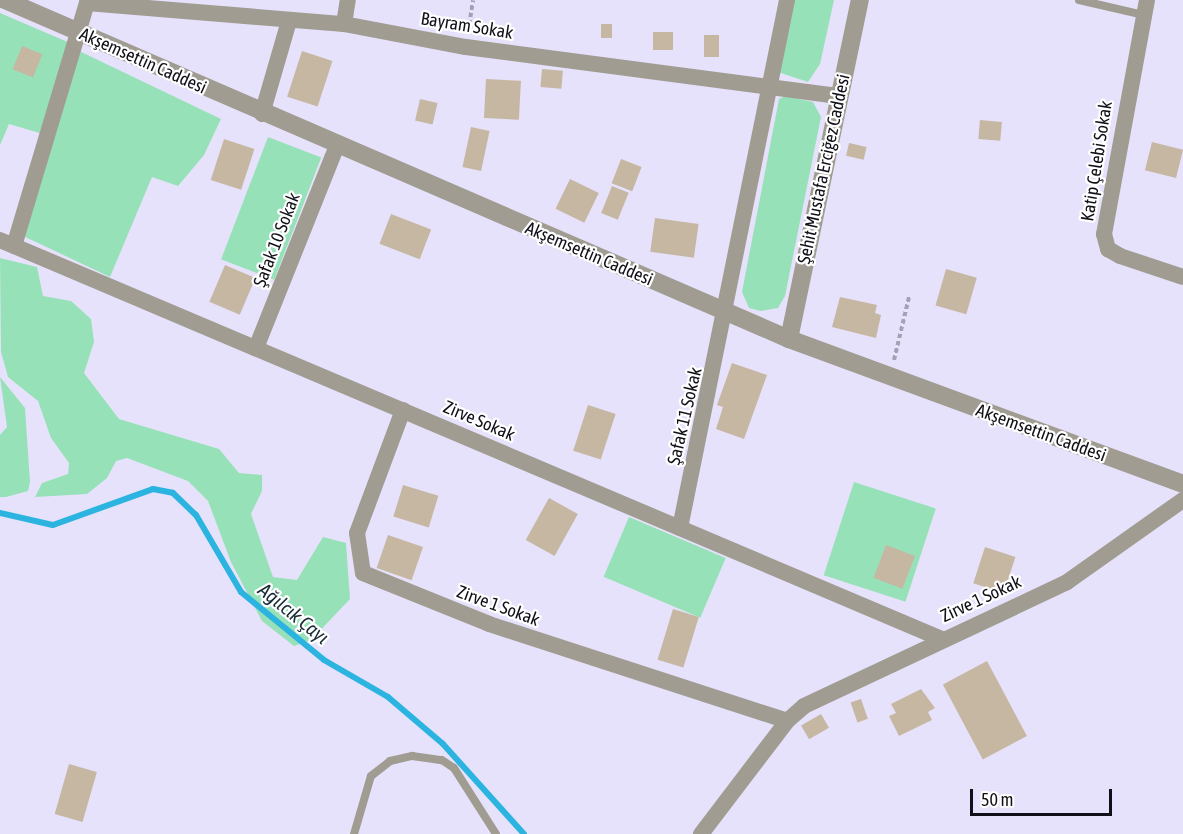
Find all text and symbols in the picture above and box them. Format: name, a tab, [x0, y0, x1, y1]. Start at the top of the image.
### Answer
street label: Bayram Sokak	[419, 8, 515, 44]
street label: Akşemsettin Caddesi	[76, 23, 210, 99]
street label: Şehit Mustafa Erciğez Caddesi	[793, 72, 855, 266]
street label: Katip Çelebi Sokak	[1077, 99, 1117, 223]
street label: Şafak 10 Sokak	[249, 190, 305, 290]
street label: Akşemsettin Caddesi	[522, 217, 656, 291]
street label: Şafak 11 Sokak	[663, 365, 707, 467]
street label: Zirve Sokak	[440, 396, 518, 446]
street label: Akşemsettin Caddesi	[973, 399, 1109, 467]
street label: Zirve 1 Sokak	[937, 571, 1025, 627]
water label: Ağılcık Çayı	[254, 577, 334, 649]
street label: Zirve 1 Sokak	[454, 581, 542, 631]
scale bar	[973, 777, 1116, 815]
text: 50 m	[981, 789, 1013, 810]

